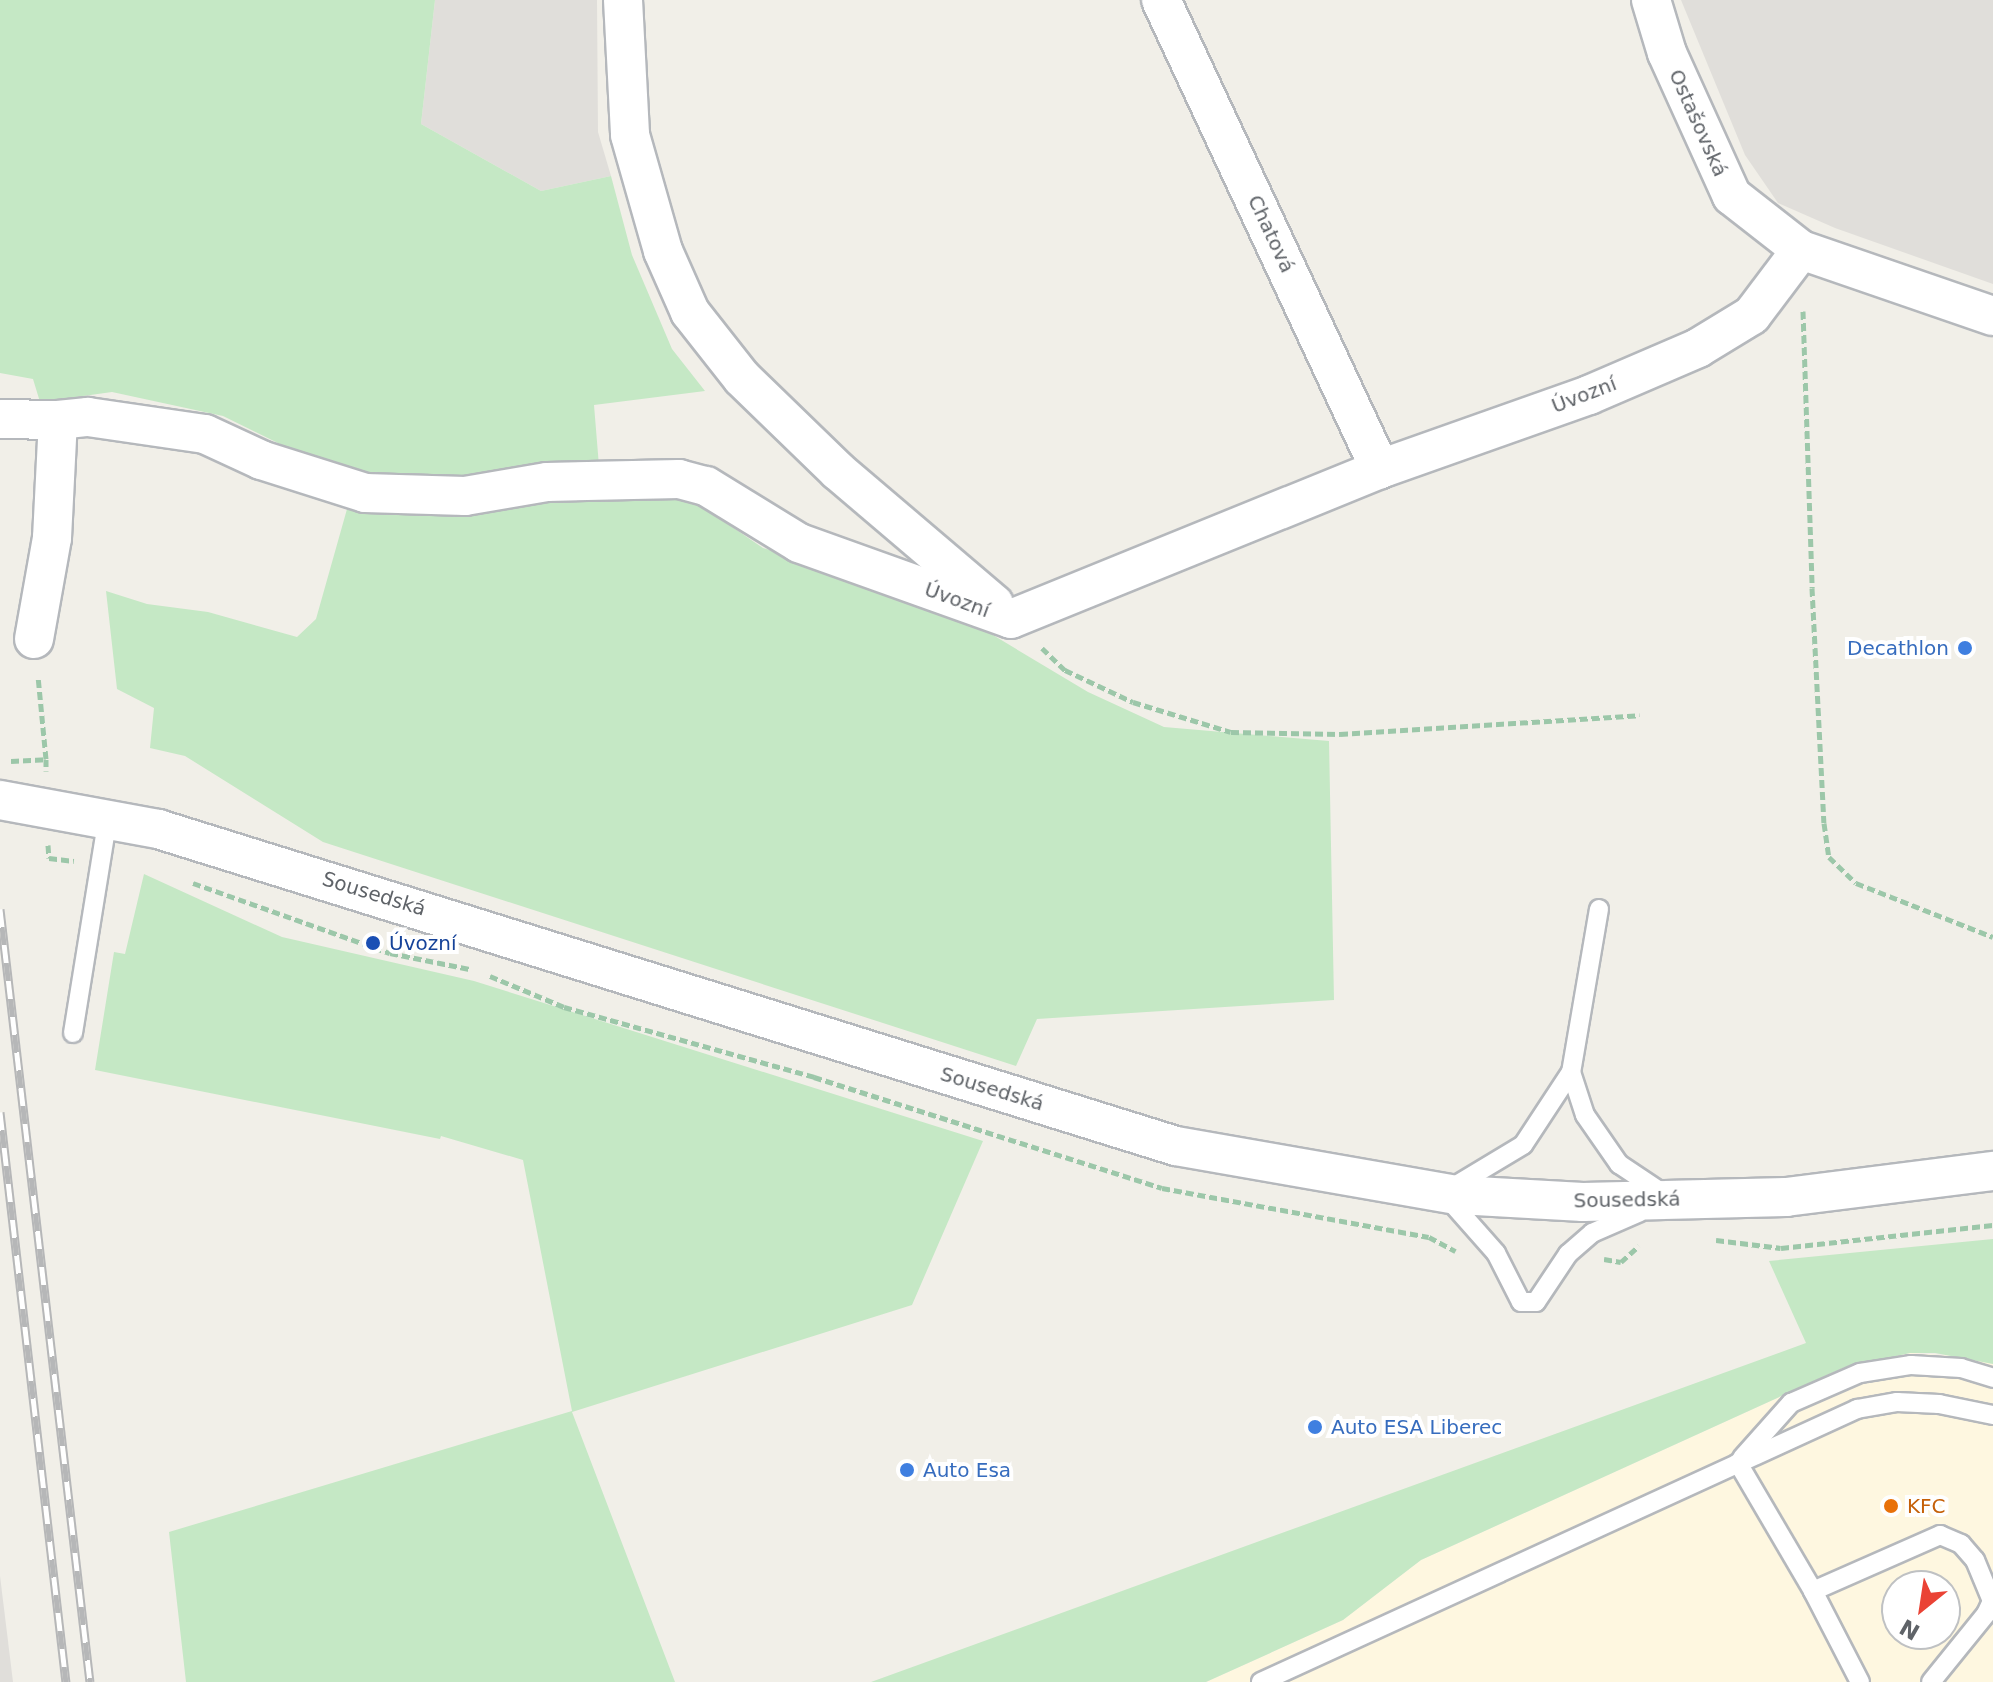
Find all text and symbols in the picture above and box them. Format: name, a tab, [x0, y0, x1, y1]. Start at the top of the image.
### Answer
street label: Ostašovská	[1664, 66, 1732, 180]
street label: Chatová	[1243, 191, 1299, 277]
street label: Úvozní	[1548, 372, 1620, 418]
street label: Úvozní	[921, 577, 993, 623]
place label: Decathlon	[1847, 636, 1949, 660]
marker: Decathlon	[1956, 639, 1974, 657]
street label: Sousedská	[319, 867, 429, 921]
place label: Úvozní	[389, 931, 456, 955]
marker: Úvozní	[364, 934, 382, 952]
street label: Sousedská	[937, 1062, 1047, 1116]
street label: Sousedská	[1573, 1187, 1681, 1213]
place label: Auto ESA Liberec	[1331, 1415, 1502, 1439]
marker: Auto ESA Liberec	[1306, 1418, 1324, 1436]
place label: Auto Esa	[923, 1458, 1011, 1482]
marker: Auto Esa	[898, 1461, 916, 1479]
place label: KFC	[1907, 1494, 1946, 1518]
marker: KFC	[1882, 1497, 1900, 1515]
north arrow	[1881, 1570, 1961, 1650]
text: N	[1896, 1614, 1924, 1645]

